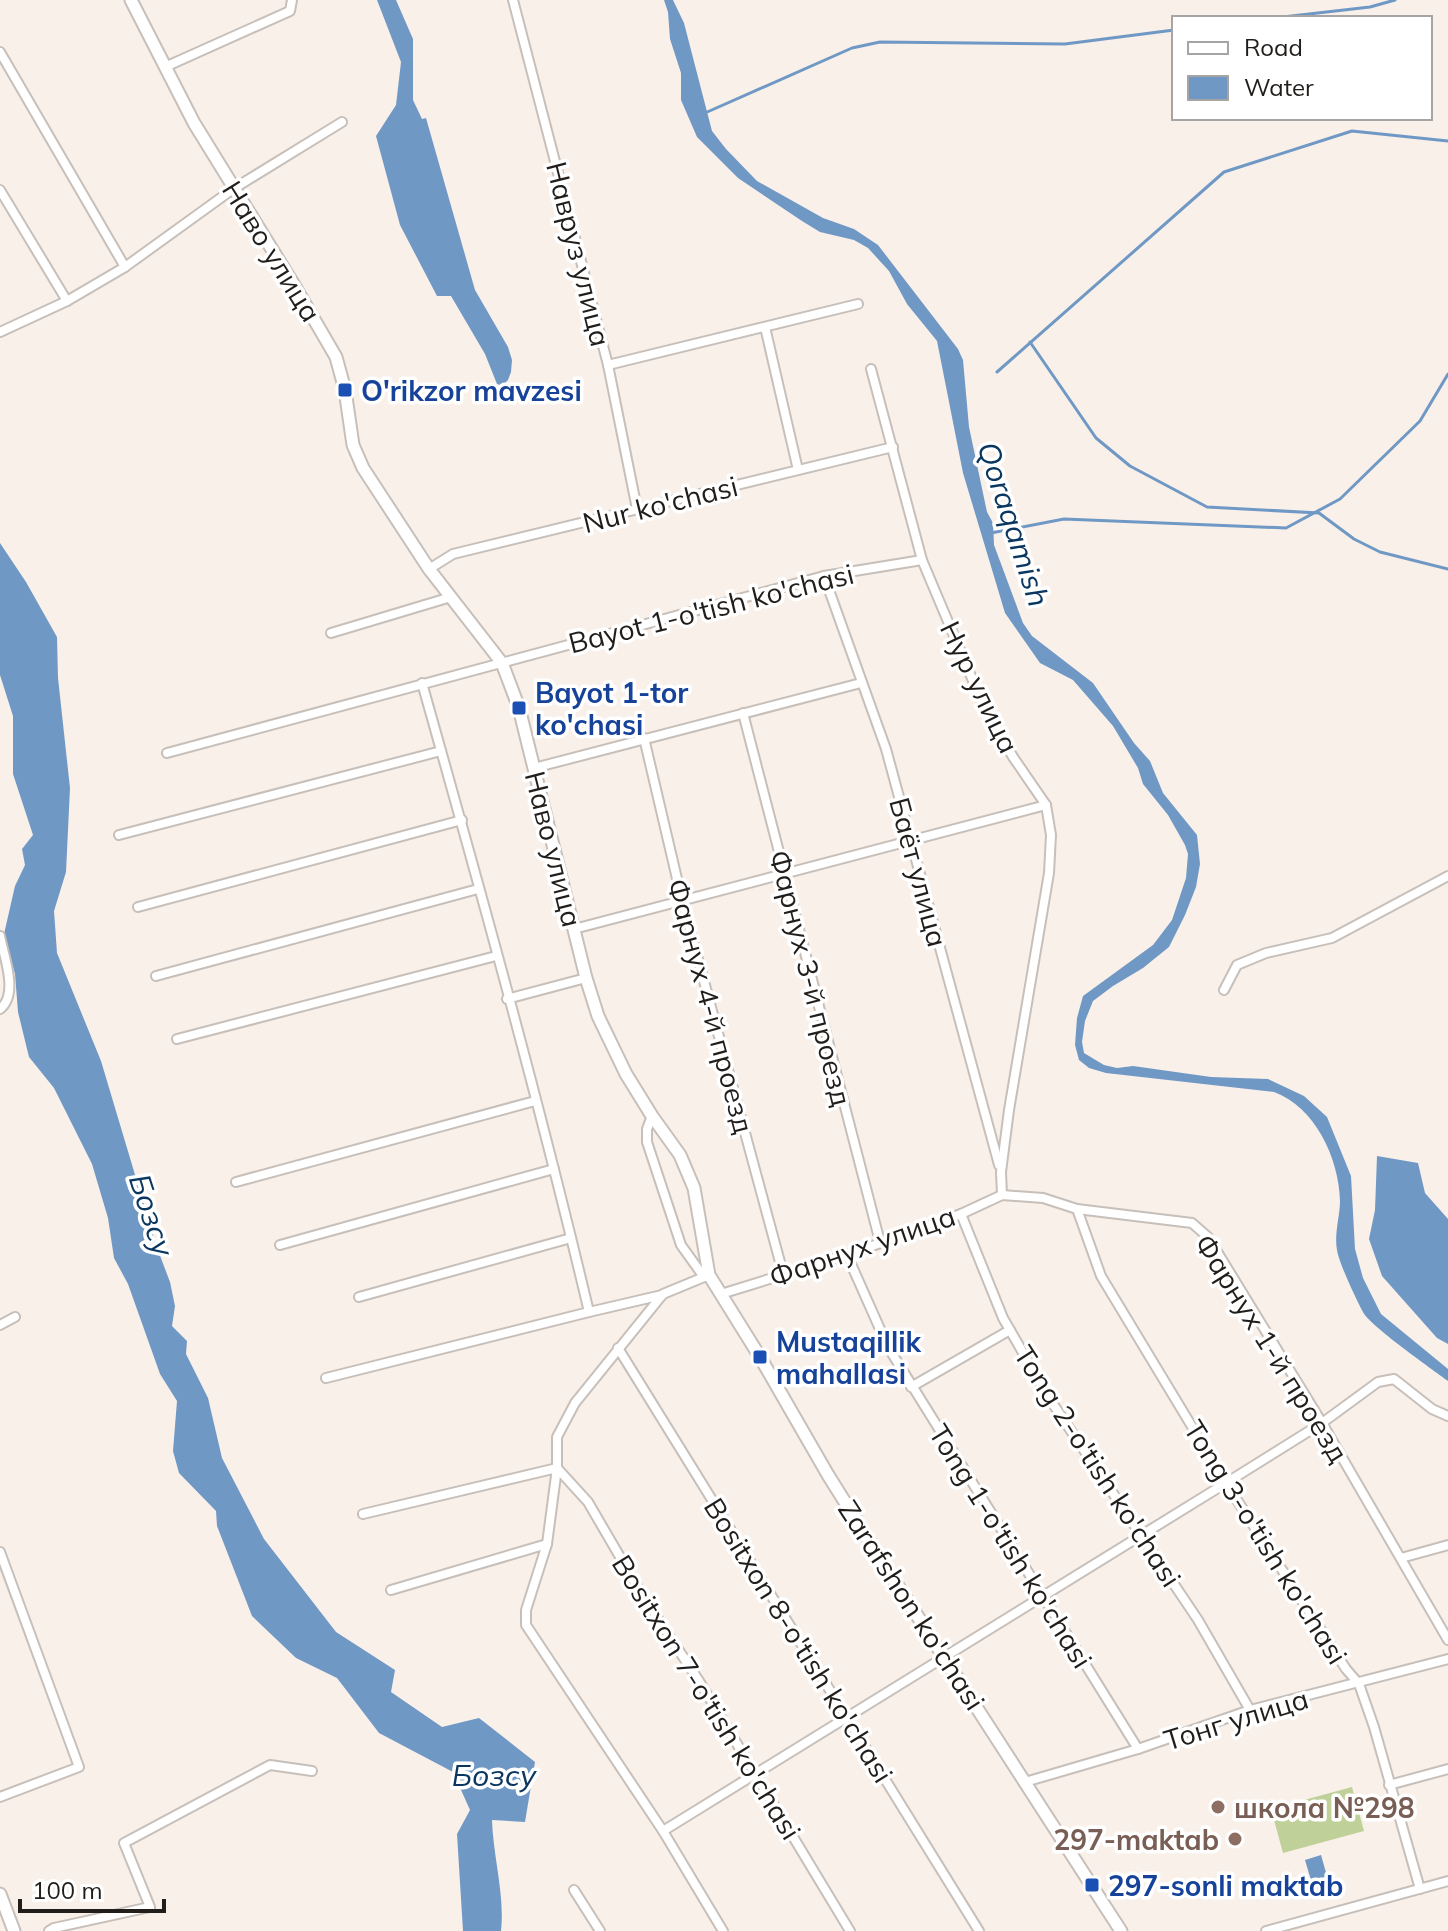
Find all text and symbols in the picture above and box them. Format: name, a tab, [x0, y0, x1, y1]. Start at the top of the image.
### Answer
legend	[1172, 16, 1432, 120]
text: Road	[1244, 32, 1303, 62]
text: Water	[1244, 72, 1314, 102]
street label: Навруз улица	[539, 158, 619, 350]
street label: Наво улица	[215, 174, 329, 328]
place label: O'rikzor mavzesi	[361, 373, 582, 408]
marker: O'rikzor mavzesi	[336, 381, 354, 399]
water label: Qoraqamish	[970, 437, 1058, 611]
street label: Nur ko'chasi	[579, 468, 741, 540]
street label: Bayot 1-o'tish ko'chasi	[565, 556, 857, 660]
street label: Нур улица	[933, 615, 1027, 759]
place label: Bayot 1-tor ko'chasi	[535, 675, 688, 742]
marker: Bayot 1-tor ko'chasi	[510, 699, 528, 717]
street label: Наво улица	[518, 767, 590, 931]
street label: Баёт улица	[882, 793, 956, 951]
street label: Фарнух 3-й проезд	[762, 846, 860, 1110]
street label: Фарнух 4-й проезд	[660, 875, 762, 1137]
water label: Бозсу	[121, 1169, 183, 1262]
street label: Фарнух улица	[764, 1198, 960, 1294]
street label: Фарнух 1-й проезд	[1188, 1227, 1356, 1469]
place label: Mustaqillik mahallasi	[776, 1324, 922, 1391]
street label: Tong 2-o'tish ko'chasi	[1007, 1339, 1189, 1593]
marker: Mustaqillik mahallasi	[751, 1348, 769, 1366]
street label: Tong 3-o'tish ko'chasi	[1177, 1414, 1355, 1670]
street label: Tong 1-o'tish ko'chasi	[922, 1418, 1100, 1674]
street label: Bositxon 8-o'tish ko'chasi	[697, 1491, 901, 1789]
street label: Zarafshon ko'chasi	[831, 1493, 993, 1717]
street label: Bositxon 7-o'tish ko'chasi	[605, 1548, 809, 1846]
street label: Тонг улица	[1160, 1680, 1312, 1758]
water label: Бозсу	[452, 1756, 537, 1794]
place label: школа №298	[1234, 1790, 1415, 1825]
marker: школа №298	[1209, 1798, 1227, 1816]
place label: 297-maktab	[1053, 1822, 1219, 1857]
marker: 297-maktab	[1226, 1830, 1244, 1848]
scale bar	[20, 1863, 164, 1913]
place label: 297-sonli maktab	[1108, 1868, 1343, 1903]
text: 100 m	[32, 1875, 103, 1905]
marker: 297-sonli maktab	[1083, 1876, 1101, 1894]

